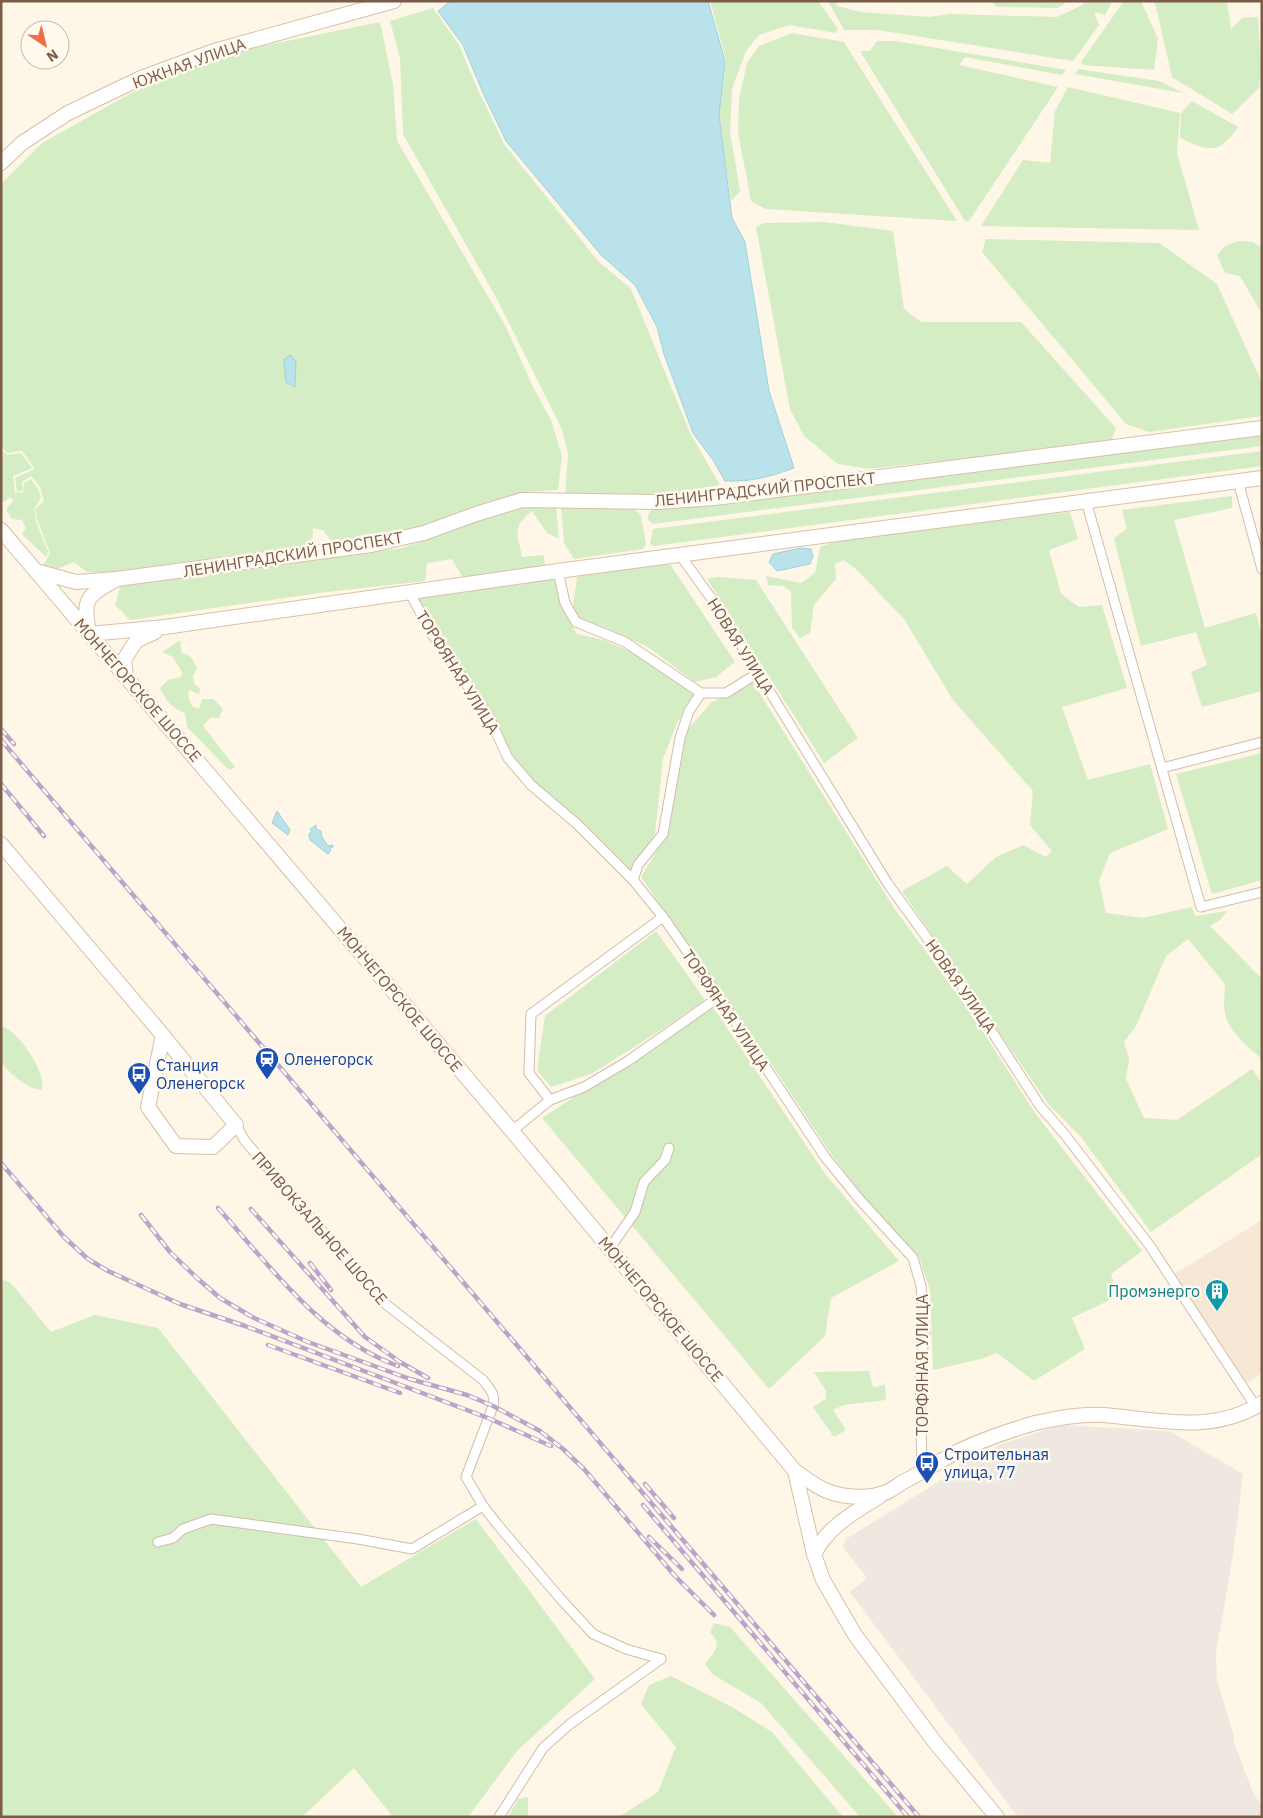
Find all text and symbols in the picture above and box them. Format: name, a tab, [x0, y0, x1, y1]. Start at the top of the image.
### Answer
north arrow	[20, 20, 70, 70]
street label: ЮЖНАЯ УЛИЦА	[130, 33, 248, 93]
text: N	[43, 45, 62, 66]
street label: ЛЕНИНГРАДСКИЙ ПРОСПЕКТ	[654, 467, 876, 511]
street label: ЛЕНИНГРАДСКИЙ ПРОСПЕКТ	[182, 527, 404, 581]
street label: НОВАЯ УЛИЦА	[703, 594, 779, 698]
street label: ТОРФЯНАЯ УЛИЦА	[412, 606, 504, 738]
street label: МОНЧЕГОРСКОЕ ШОССЕ	[70, 614, 206, 766]
street label: МОНЧЕГОРСКОЕ ШОССЕ	[333, 922, 467, 1076]
street label: НОВАЯ УЛИЦА	[921, 935, 1001, 1037]
street label: ТОРФЯНАЯ УЛИЦА	[678, 946, 774, 1074]
station icon: Оленегорск	[254, 1046, 280, 1080]
place label: Оленегорск	[284, 1049, 373, 1069]
place label: Станция Оленегорск	[156, 1055, 245, 1093]
bus stop icon: Станция Оленегорск	[126, 1061, 152, 1095]
street label: ПРИВОКЗАЛЬНОЕ ШОССЕ	[248, 1147, 392, 1309]
street label: МОНЧЕГОРСКОЕ ШОССЕ	[594, 1232, 728, 1386]
building icon: Промэнерго	[1204, 1278, 1230, 1312]
place label: Промэнерго	[1108, 1281, 1200, 1301]
street label: ТОРФЯНАЯ УЛИЦА	[912, 1294, 932, 1436]
place label: Строительная улица, 77	[944, 1444, 1049, 1482]
bus stop icon: Строительная улица, 77	[914, 1450, 940, 1484]

